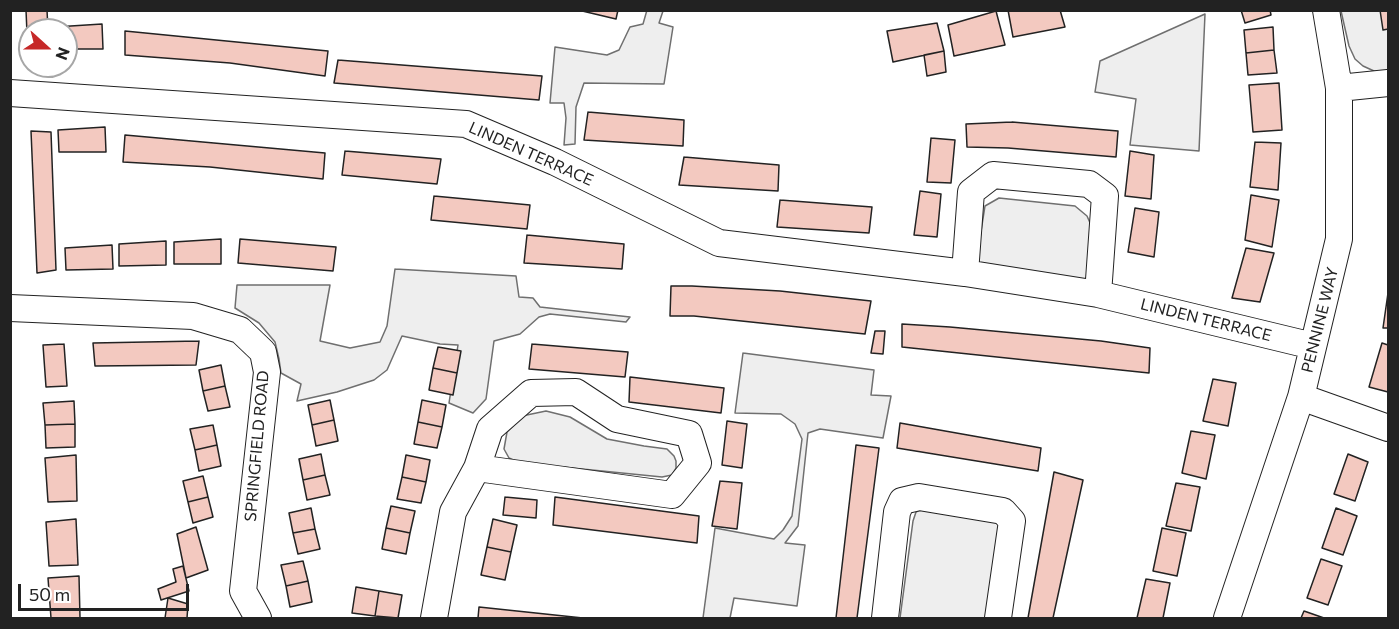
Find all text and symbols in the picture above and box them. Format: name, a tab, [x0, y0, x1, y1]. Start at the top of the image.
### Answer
north arrow	[18, 18, 78, 78]
text: N	[52, 45, 74, 63]
street label: LINDEN TERRACE	[466, 118, 596, 190]
street label: PENNINE WAY	[1298, 265, 1342, 375]
street label: LINDEN TERRACE	[1139, 294, 1273, 346]
street label: SPRINGFIELD ROAD	[241, 370, 273, 522]
scale bar	[21, 572, 192, 610]
text: 50 m	[29, 583, 70, 605]

